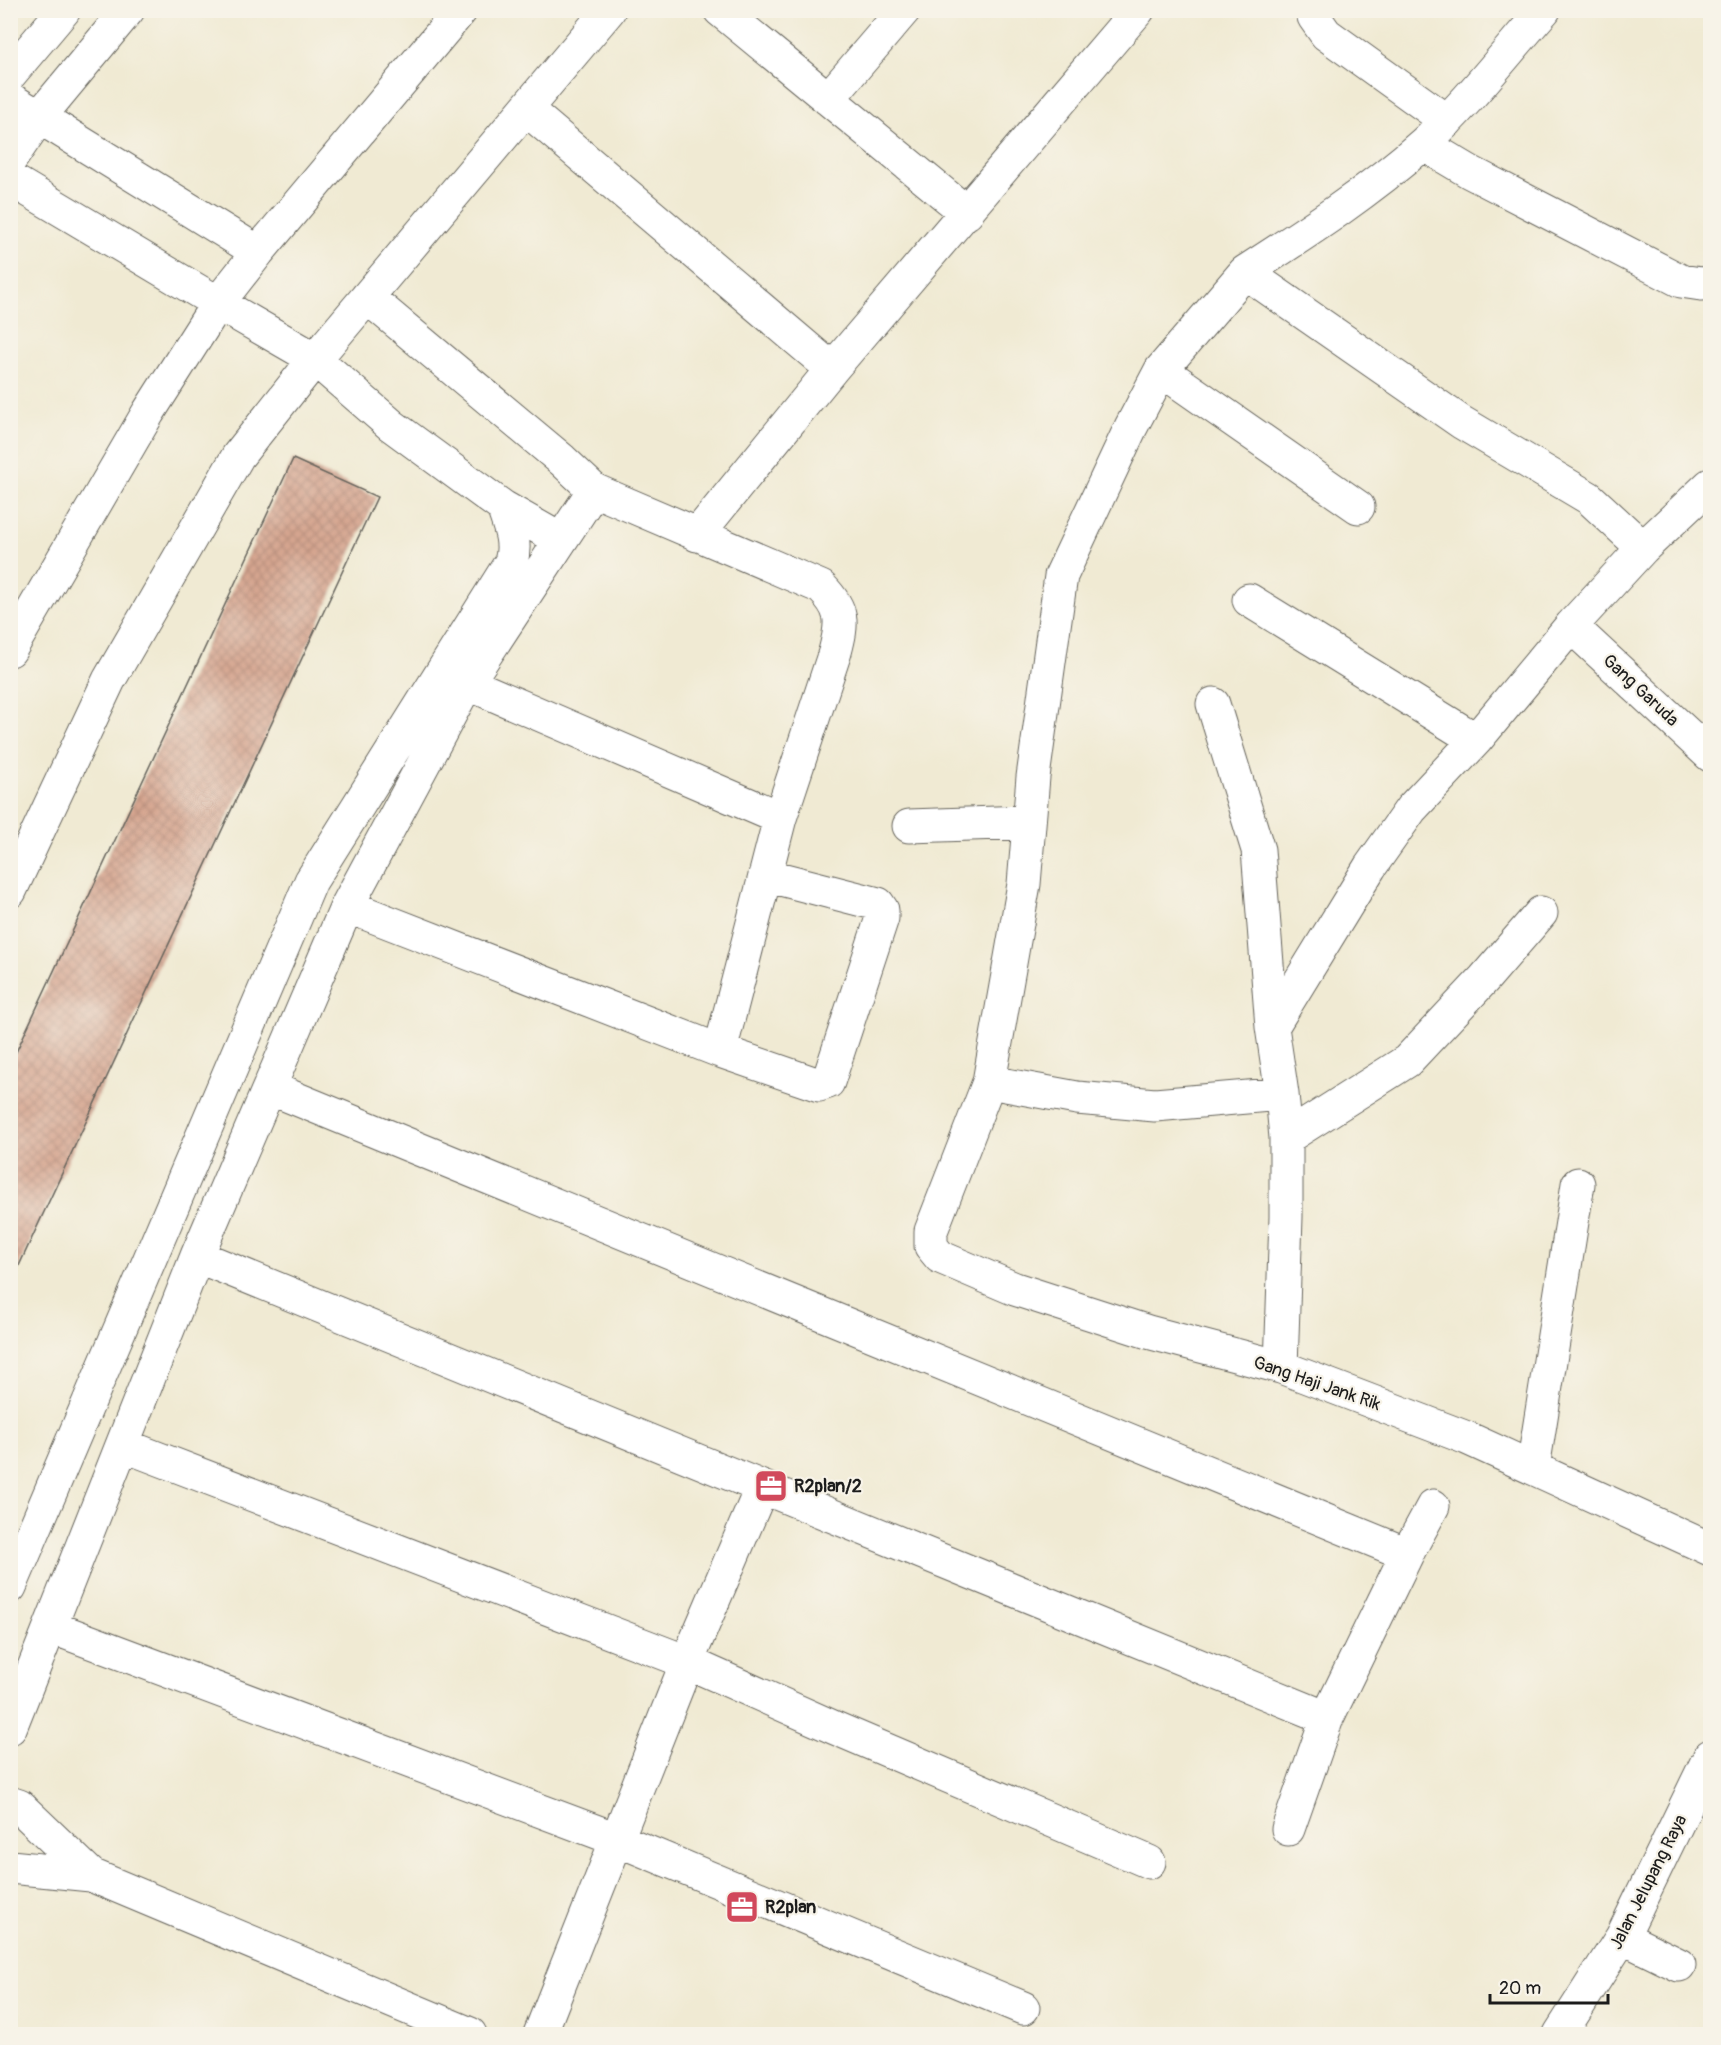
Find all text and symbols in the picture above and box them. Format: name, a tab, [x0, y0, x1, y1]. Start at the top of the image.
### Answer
street label: Gang Garuda	[1598, 649, 1684, 731]
street label: Gang Haji Jank Rik	[1250, 1351, 1384, 1416]
office icon: R2plan/2	[753, 1468, 789, 1504]
place label: R2plan/2	[794, 1475, 862, 1498]
street label: Jalan Jelupang Raya	[1605, 1811, 1692, 1954]
office icon: R2plan	[724, 1889, 760, 1925]
place label: R2plan	[765, 1896, 816, 1919]
scale bar	[1490, 1967, 1608, 2005]
text: 20 m	[1499, 1977, 1541, 2000]

